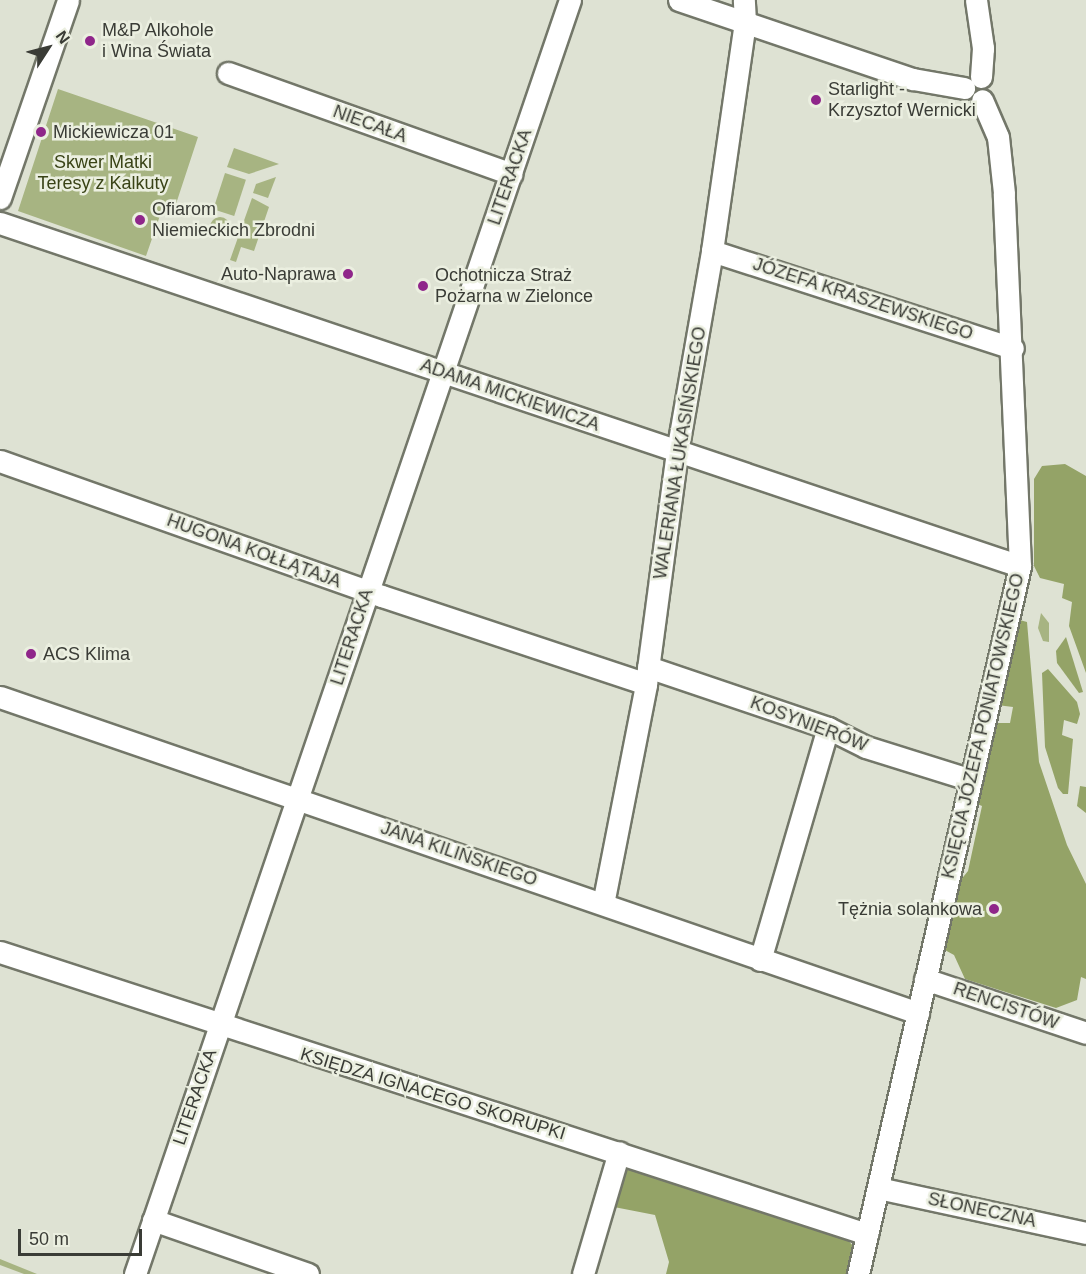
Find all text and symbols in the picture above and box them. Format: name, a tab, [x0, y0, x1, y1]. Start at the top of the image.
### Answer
north arrow	[18, 18, 78, 78]
place label: M&P Alkohole i Wina Świata	[102, 20, 215, 63]
text: N	[53, 27, 73, 47]
marker: M&P Alkohole i Wina Świata	[83, 34, 97, 48]
place label: Starlight - Krzysztof Wernicki	[828, 79, 976, 122]
marker: Starlight - Krzysztof Wernicki	[809, 93, 823, 107]
street label: NIECAŁA	[330, 101, 410, 147]
place label: Mickiewicza 01	[53, 121, 174, 143]
marker: Mickiewicza 01	[34, 125, 48, 139]
street label: LITERACKA	[484, 126, 536, 228]
park label: Skwer Matki Teresy z Kalkuty	[37, 152, 169, 195]
place label: Ofiarom Niemieckich Zbrodni	[152, 199, 315, 242]
marker: Ofiarom Niemieckich Zbrodni	[133, 213, 147, 227]
street label: JÓZEFA KRASZEWSKIEGO	[750, 253, 976, 345]
place label: Auto-Naprawa	[221, 263, 336, 285]
place label: Ochotnicza Straż Pożarna w Zielonce	[435, 265, 593, 308]
marker: Auto-Naprawa	[341, 267, 355, 281]
marker: Ochotnicza Straż Pożarna w Zielonce	[416, 279, 430, 293]
street label: WALERIANA ŁUKASIŃSKIEGO	[649, 325, 711, 581]
street label: ADAMA MICKIEWICZA	[417, 354, 603, 436]
street label: HUGONA KOŁŁĄTAJA	[164, 509, 344, 593]
street label: KSIĘCIA JÓZEFA PONIATOWSKIEGO	[937, 570, 1029, 882]
street label: LITERACKA	[326, 586, 378, 688]
place label: ACS Klima	[43, 643, 130, 665]
marker: ACS Klima	[24, 647, 38, 661]
street label: KOSYNIERÓW	[747, 692, 871, 756]
street label: JANA KILIŃSKIEGO	[377, 817, 541, 891]
place label: Tężnia solankowa	[838, 898, 982, 920]
marker: Tężnia solankowa	[987, 902, 1001, 916]
street label: RENCISTÓW	[950, 978, 1062, 1034]
street label: KSIĘDZA IGNACEGO SKORUPKI	[297, 1043, 569, 1145]
street label: LITERACKA	[169, 1046, 221, 1148]
street label: SŁONECZNA	[926, 1188, 1038, 1232]
scale bar	[21, 1217, 146, 1255]
text: 50 m	[29, 1229, 69, 1249]

